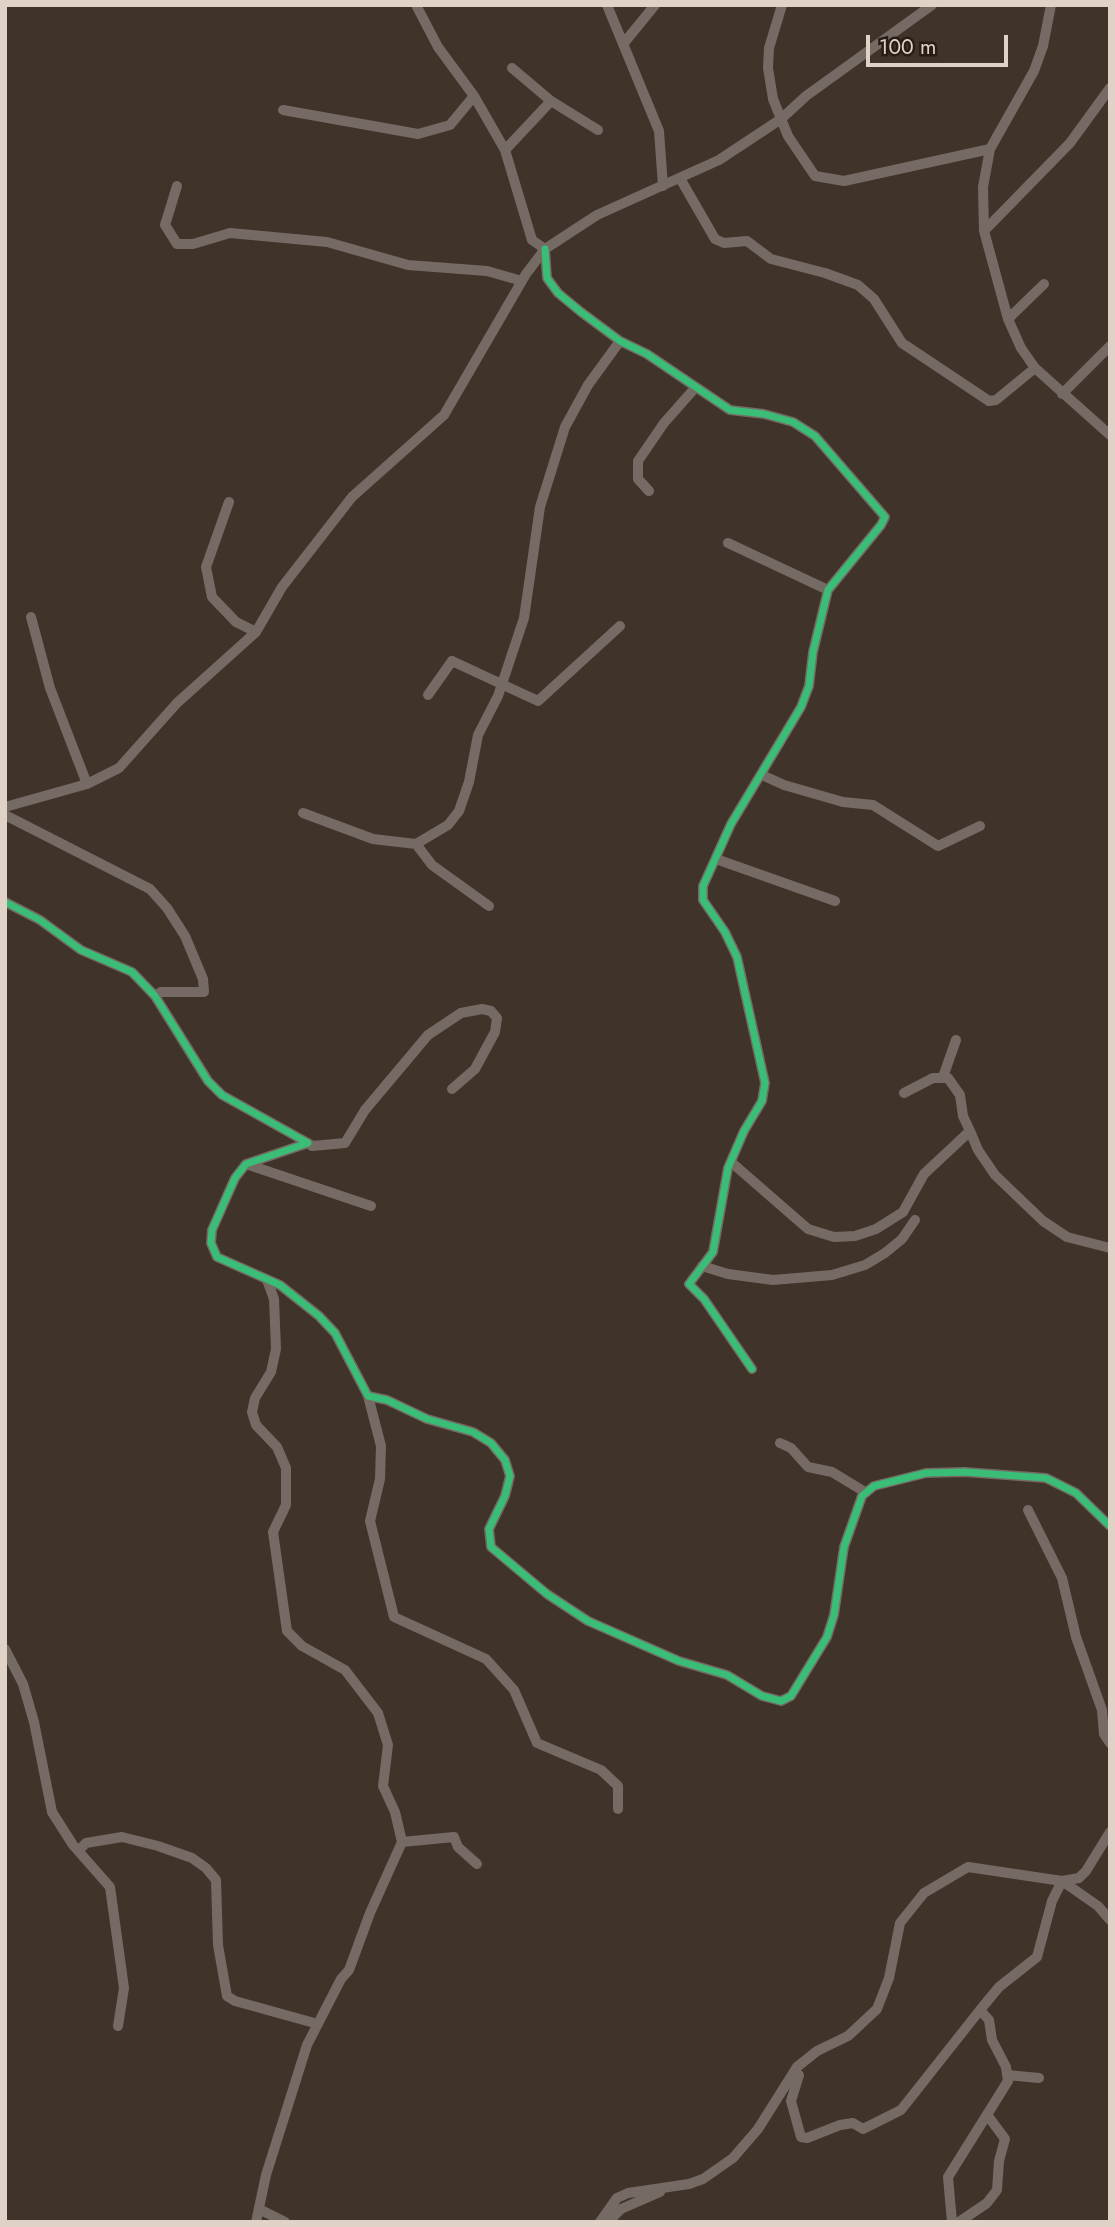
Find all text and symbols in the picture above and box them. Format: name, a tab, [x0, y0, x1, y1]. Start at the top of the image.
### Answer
scale bar	[870, 21, 1012, 65]
text: 100 m	[879, 32, 936, 62]

